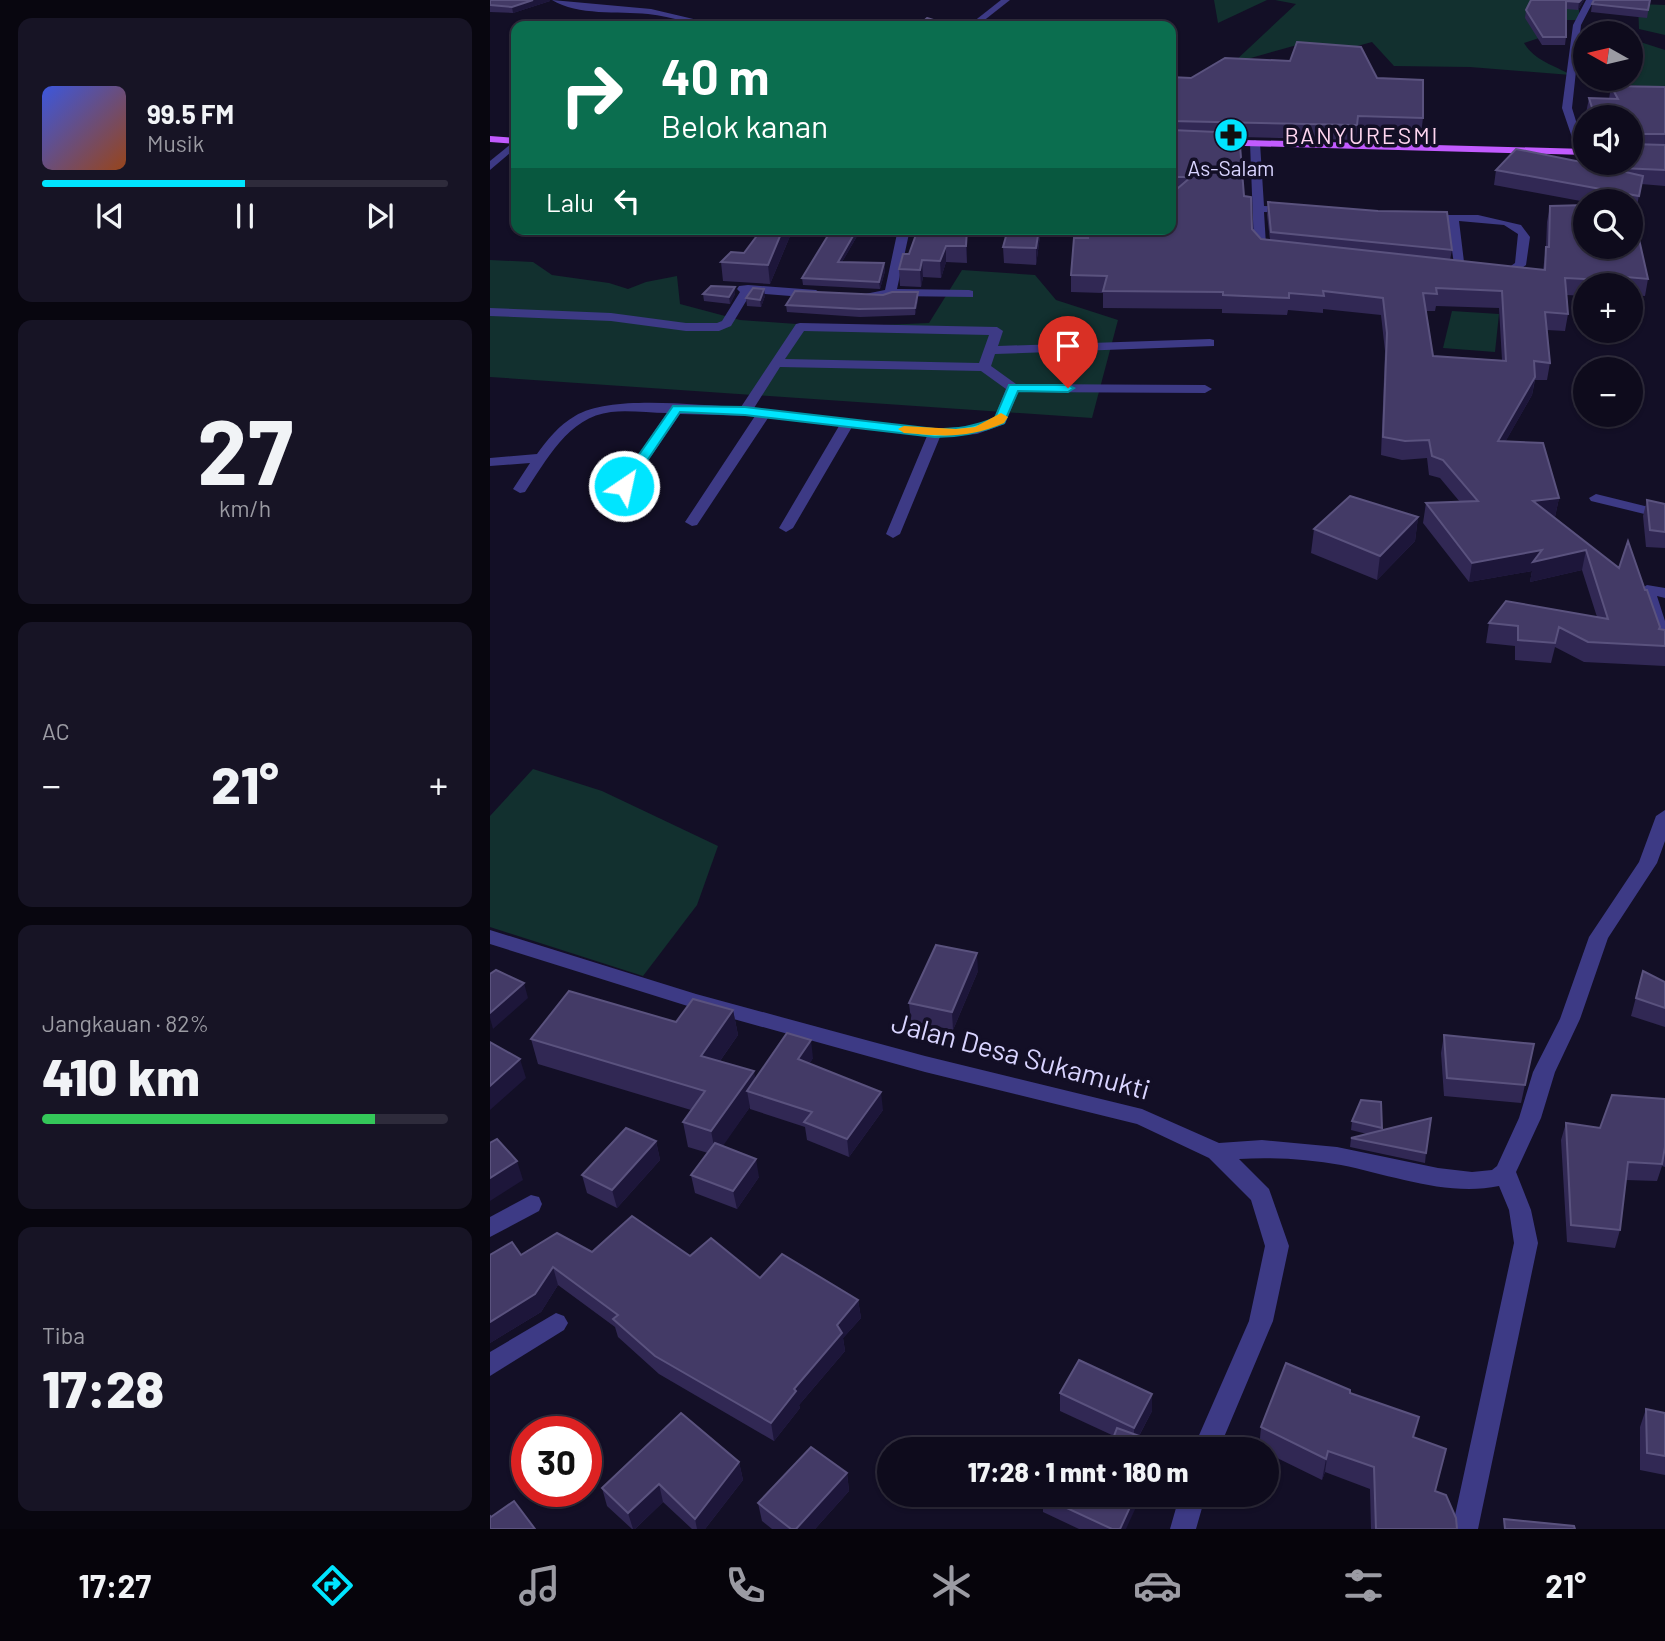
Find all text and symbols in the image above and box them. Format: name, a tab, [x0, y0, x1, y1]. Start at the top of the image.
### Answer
north arrow	[1573, 21, 1643, 91]
map controls	[1573, 21, 1643, 427]
text: 40 m	[661, 46, 769, 105]
icon: right	[546, 49, 637, 140]
text: 99.5 FM	[147, 98, 234, 129]
button: sound	[1573, 105, 1643, 175]
text: Belok kanan	[661, 106, 828, 144]
pharmacy icon: As-Salam	[1212, 116, 1250, 154]
district label: BANYURESMI	[1284, 121, 1440, 149]
text: Musik	[147, 129, 204, 157]
place label: As-Salam	[1187, 155, 1275, 180]
icon: left	[608, 182, 646, 220]
text: Lalu	[546, 186, 594, 217]
button: search	[1573, 189, 1643, 259]
icon: previous	[91, 197, 129, 235]
icon: pause	[226, 197, 264, 235]
icon: next	[361, 197, 399, 235]
button: +	[1573, 273, 1643, 343]
pin	[1038, 316, 1098, 388]
icon: arrive	[1049, 327, 1087, 365]
button: −	[1573, 357, 1643, 427]
text: 27	[197, 394, 293, 503]
position arrow	[587, 449, 661, 523]
text: km/h	[219, 494, 271, 522]
text: AC	[42, 717, 70, 745]
text: 21°	[211, 752, 279, 814]
text: −	[42, 761, 61, 807]
text: +	[429, 761, 448, 807]
street label: Jalan Desa Sukamukti	[888, 1004, 1154, 1106]
text: Jangkauan · 82%	[42, 1009, 209, 1037]
text: 410 km	[42, 1044, 200, 1106]
text: Tiba	[42, 1321, 85, 1349]
text: 17:28	[42, 1356, 164, 1418]
speed limit sign: 30	[511, 1416, 602, 1507]
text: 17:28 · 1 mnt · 180 m	[968, 1456, 1188, 1487]
icon: directions	[308, 1561, 357, 1610]
icon: music	[515, 1561, 564, 1610]
icon: phone	[721, 1561, 770, 1610]
icon: climate	[927, 1561, 976, 1610]
icon: car	[1133, 1561, 1182, 1610]
icon: filters	[1339, 1561, 1388, 1610]
text: 17:27	[79, 1566, 151, 1604]
text: 21°	[1545, 1566, 1586, 1604]

